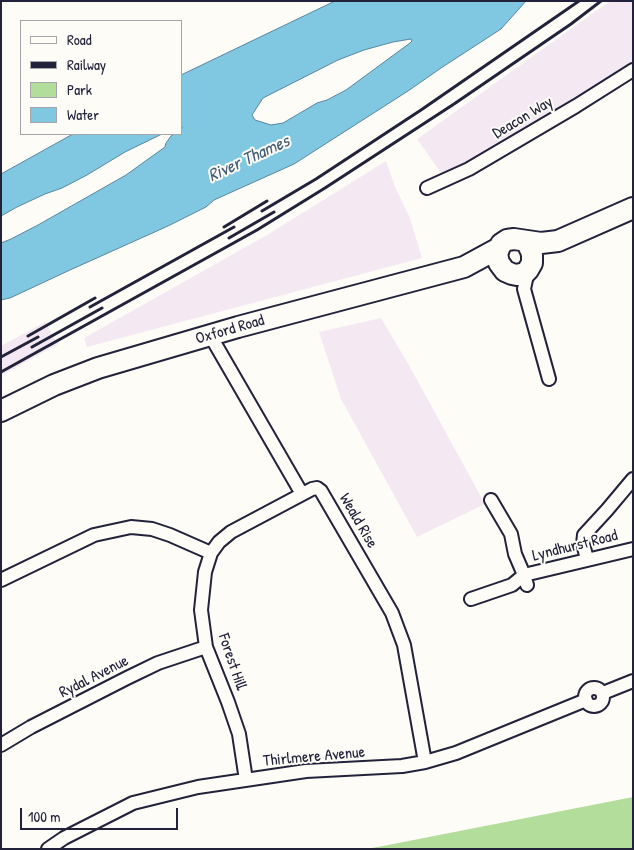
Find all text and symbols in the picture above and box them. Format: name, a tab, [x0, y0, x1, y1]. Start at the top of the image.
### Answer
legend	[20, 20, 182, 135]
text: Road	[67, 29, 92, 50]
text: Railway	[67, 54, 106, 75]
text: Park	[67, 79, 92, 100]
street label: Deacon Way	[489, 93, 557, 143]
text: Water	[67, 104, 99, 125]
water label: River Thames	[205, 131, 293, 187]
street label: Oxford Road	[193, 311, 267, 349]
street label: Weald Rise	[335, 490, 381, 552]
street label: Lyndhurst Road	[530, 526, 620, 566]
street label: Forest Hill	[213, 631, 251, 693]
street label: Rydal Avenue	[56, 651, 132, 703]
street label: Thirlmere Avenue	[262, 743, 366, 771]
scale bar	[22, 798, 180, 830]
text: 100 m	[28, 806, 61, 827]

